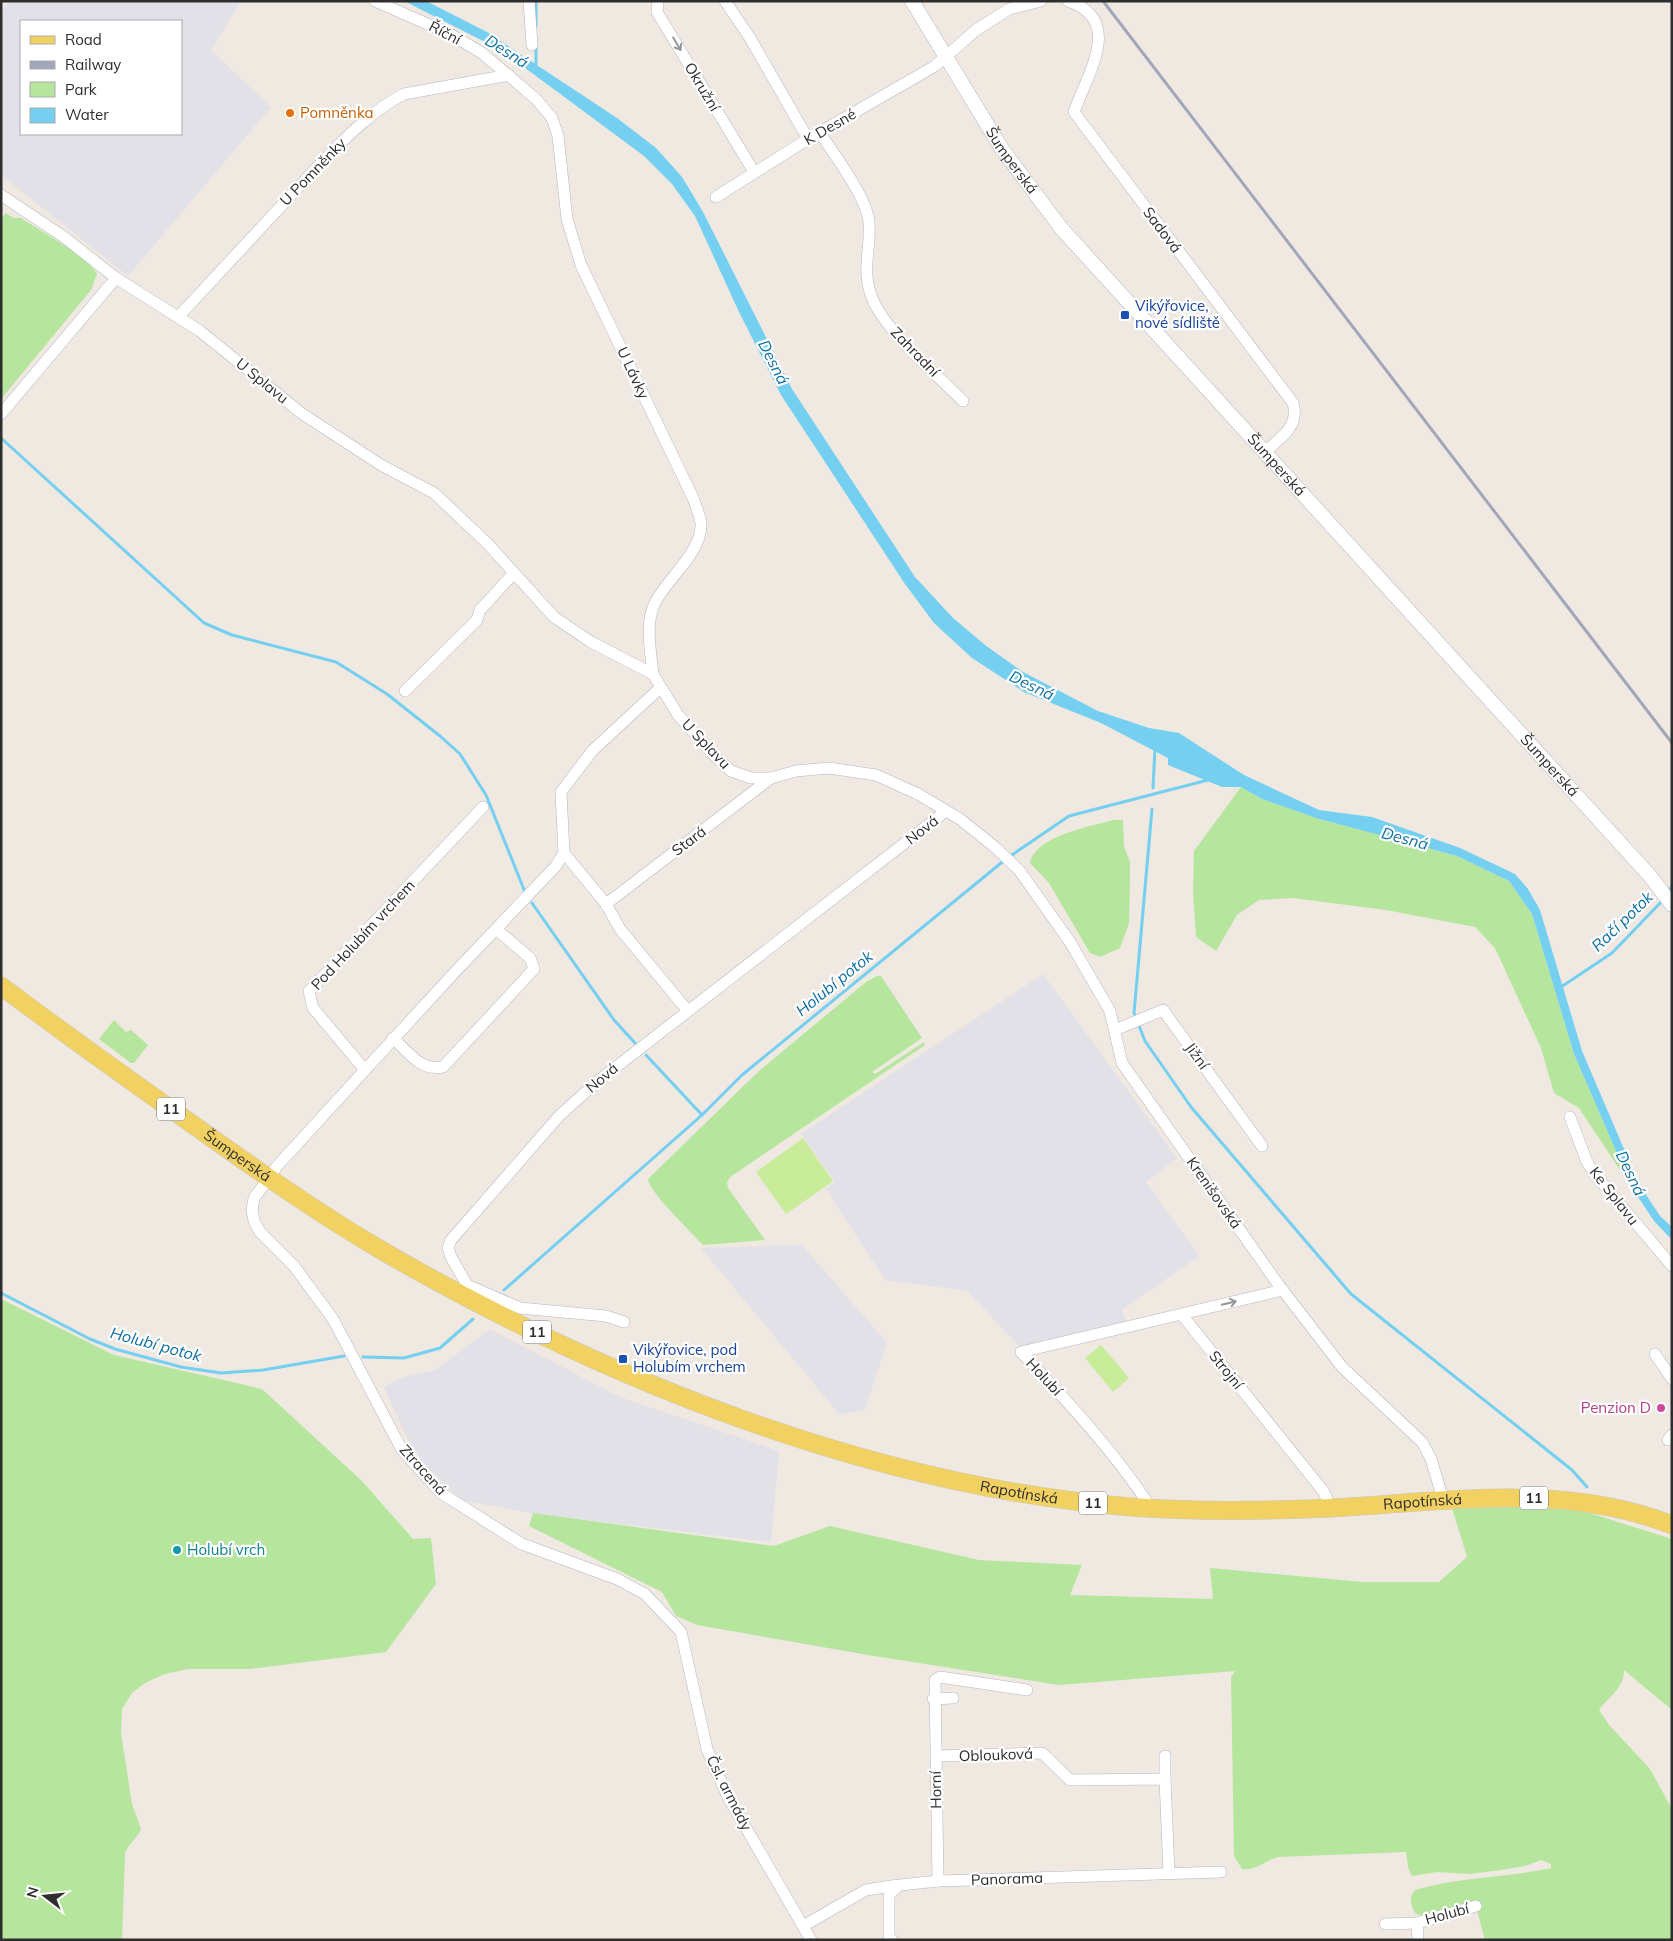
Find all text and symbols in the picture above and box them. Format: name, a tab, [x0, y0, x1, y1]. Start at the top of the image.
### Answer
street label: Říční	[426, 16, 466, 49]
legend	[20, 20, 182, 135]
text: Road	[65, 30, 102, 49]
water label: Desná	[482, 30, 533, 72]
one-way arrow	[672, 37, 682, 51]
text: Railway	[65, 55, 121, 74]
street label: Okružní	[680, 59, 725, 116]
text: Park	[65, 80, 97, 99]
place label: Pomněnka	[300, 103, 374, 122]
street label: K Desné	[800, 104, 859, 149]
text: Water	[65, 105, 109, 124]
marker: Pomněnka	[284, 107, 296, 119]
street label: Šumperská	[982, 123, 1042, 197]
street label: U Pomněnky	[276, 134, 350, 210]
street label: Sadová	[1139, 203, 1186, 256]
place label: Vikýřovice, nové sídliště	[1135, 296, 1220, 332]
marker: Vikýřovice, nové sídliště	[1119, 309, 1131, 321]
street label: Zahradní	[887, 323, 945, 382]
water label: Desná	[754, 336, 794, 388]
street label: U Lávky	[613, 344, 654, 402]
street label: U Splavu	[232, 354, 293, 408]
street label: Šumperská	[1243, 429, 1310, 500]
water label: Desná	[1006, 666, 1058, 705]
street label: U Splavu	[678, 715, 735, 773]
street label: Šumperská	[1517, 730, 1583, 800]
street label: Nová	[901, 811, 942, 848]
street label: Stará	[668, 822, 710, 860]
water label: Desná	[1379, 822, 1431, 854]
street label: Pod Holubím vrchem	[307, 876, 419, 994]
water label: Račí potok	[1587, 886, 1658, 955]
water label: Holubí potok	[791, 945, 877, 1020]
street label: Jižní	[1181, 1039, 1214, 1074]
street label: Nová	[582, 1059, 622, 1097]
road number: 11	[157, 1098, 185, 1120]
street label: Šumperská	[200, 1125, 275, 1186]
water label: Desná	[1612, 1147, 1651, 1199]
street label: Krenišovská	[1183, 1153, 1246, 1232]
street label: Ke Splavu	[1586, 1163, 1643, 1229]
one-way arrow	[1221, 1298, 1237, 1307]
road number: 11	[523, 1320, 551, 1344]
water label: Holubí potok	[108, 1322, 205, 1366]
place label: Vikýřovice, pod Holubím vrchem	[633, 1340, 746, 1376]
street label: Strojní	[1205, 1346, 1249, 1394]
marker: Vikýřovice, pod Holubím vrchem	[617, 1353, 629, 1365]
street label: Holubí	[1022, 1354, 1068, 1401]
place label: Penzion D	[1581, 1398, 1651, 1417]
marker: Penzion D	[1655, 1402, 1667, 1414]
street label: Ztracená	[396, 1440, 451, 1499]
street label: Rapotínská	[978, 1476, 1059, 1508]
road number: 11	[1520, 1486, 1548, 1510]
street label: Rapotínská	[1382, 1489, 1462, 1514]
road number: 11	[1079, 1492, 1107, 1515]
place label: Holubí vrch	[187, 1540, 265, 1559]
marker: Holubí vrch	[171, 1544, 183, 1556]
street label: Oblouková	[959, 1744, 1033, 1765]
street label: Čsl. armády	[702, 1752, 757, 1834]
street label: Horní	[926, 1769, 945, 1809]
street label: Panorama	[971, 1868, 1043, 1889]
north arrow	[20, 1871, 70, 1921]
text: N	[22, 1885, 43, 1900]
street label: Holubí	[1423, 1898, 1472, 1928]

